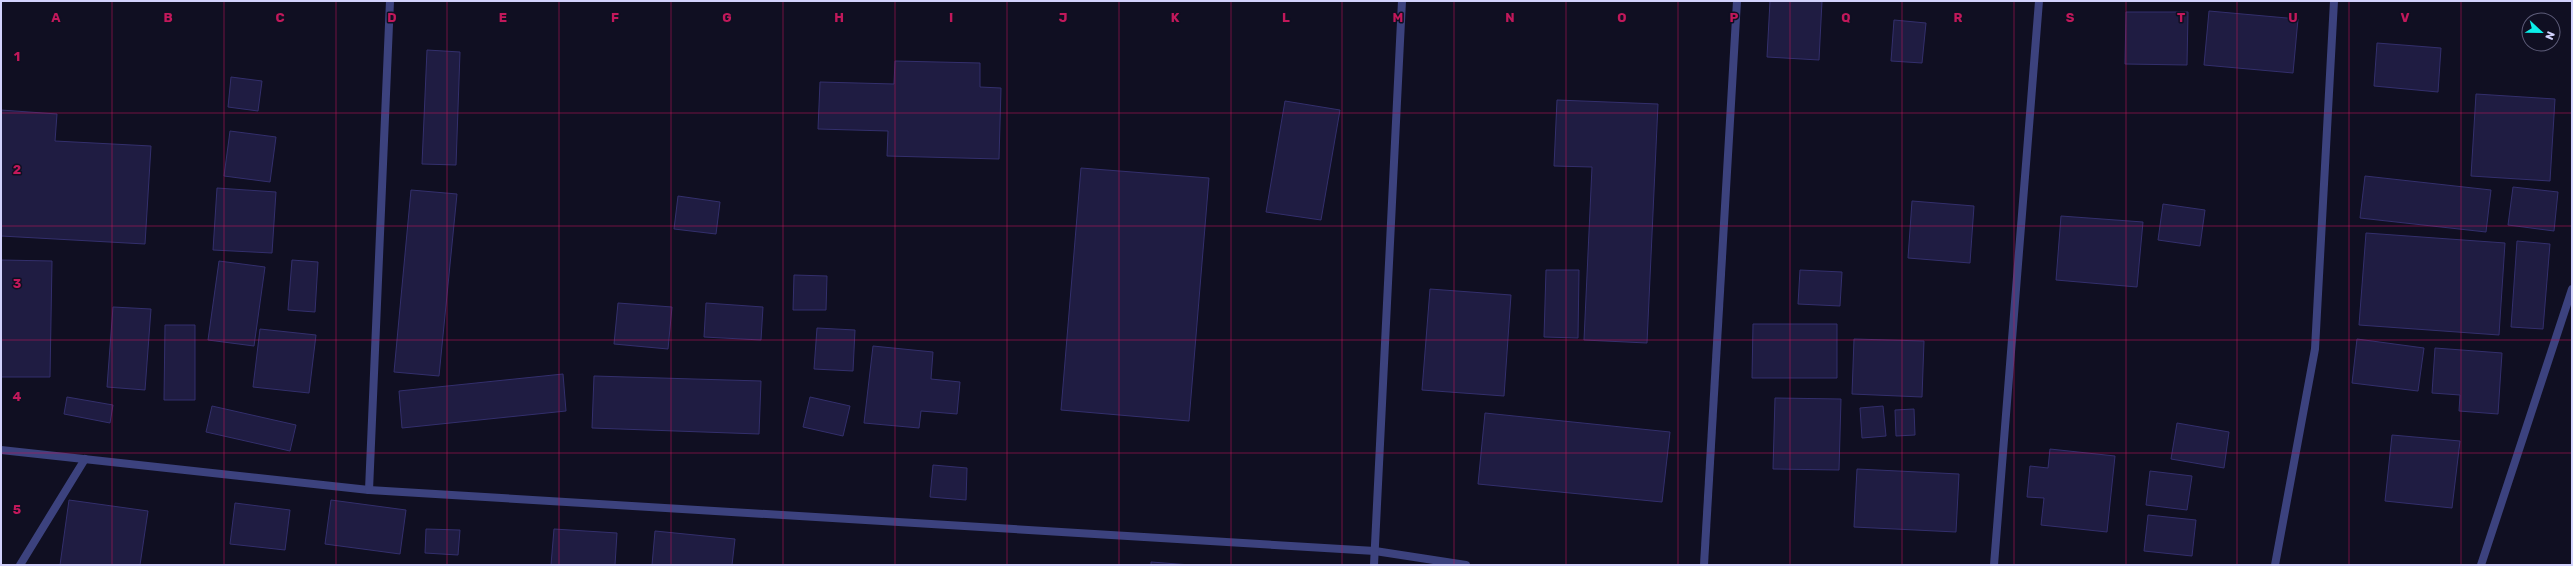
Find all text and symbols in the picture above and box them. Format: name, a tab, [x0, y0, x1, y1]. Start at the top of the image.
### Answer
text: A	[51, 10, 61, 25]
text: B	[163, 10, 173, 25]
text: C	[275, 10, 285, 25]
text: D	[387, 10, 397, 25]
text: E	[499, 10, 507, 25]
text: F	[611, 10, 619, 25]
text: G	[722, 10, 732, 25]
text: H	[834, 10, 844, 25]
text: I	[949, 10, 953, 25]
text: J	[1059, 10, 1067, 25]
text: K	[1171, 10, 1180, 25]
text: L	[1282, 10, 1290, 25]
text: M	[1393, 10, 1403, 25]
text: N	[1505, 10, 1515, 25]
text: O	[1617, 10, 1627, 25]
text: P	[1730, 10, 1739, 25]
text: Q	[1841, 10, 1851, 25]
text: R	[1954, 10, 1963, 25]
text: S	[2066, 10, 2075, 25]
text: T	[2177, 10, 2185, 25]
text: U	[2288, 10, 2298, 25]
text: V	[2400, 10, 2410, 25]
north arrow	[2521, 12, 2561, 52]
text: N	[2542, 29, 2557, 42]
text: 1	[14, 49, 20, 64]
text: 2	[13, 162, 21, 177]
text: 3	[13, 276, 22, 291]
text: 4	[13, 389, 22, 404]
text: 5	[13, 502, 21, 517]

